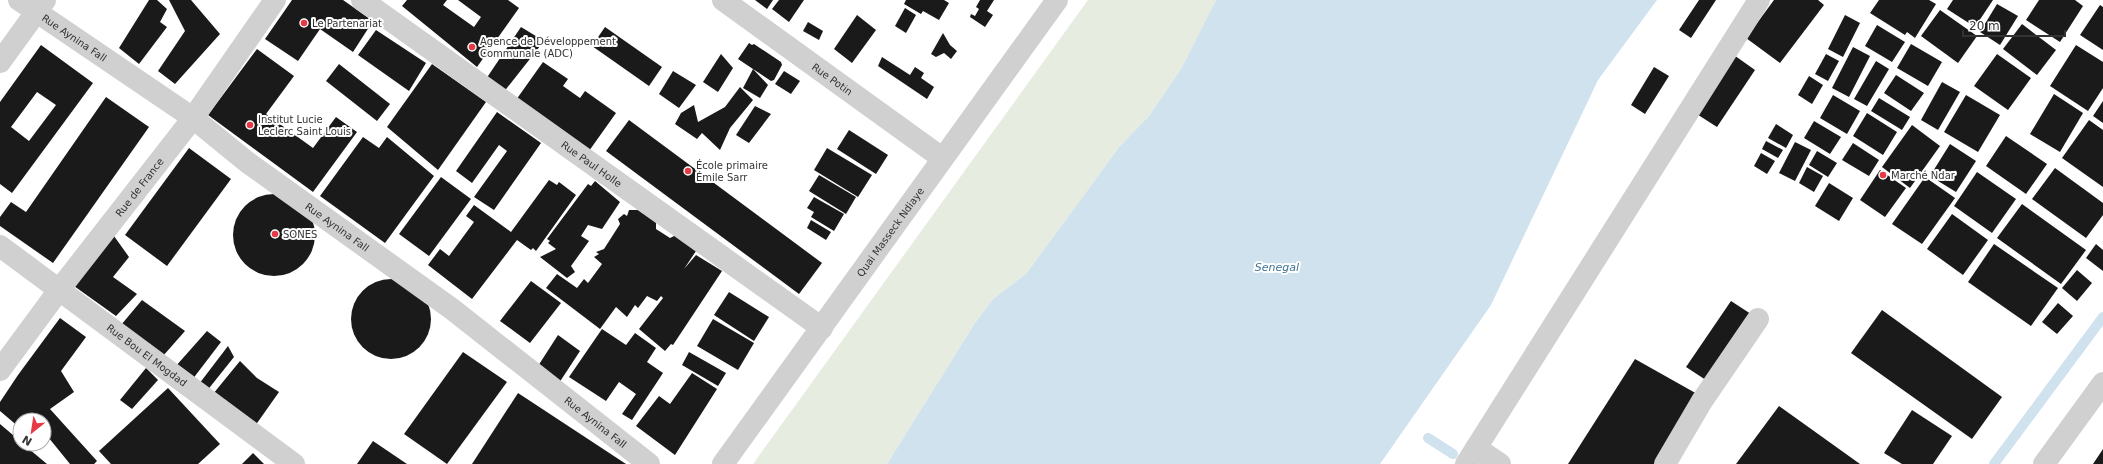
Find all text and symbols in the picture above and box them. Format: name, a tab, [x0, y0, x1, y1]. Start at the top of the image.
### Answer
street label: Rue Aynina Fall	[40, 12, 109, 64]
scale bar	[1963, 12, 2065, 38]
marker: Le Partenariat	[299, 18, 309, 28]
place label: Le Partenariat	[312, 18, 382, 29]
text: 20 m	[1969, 19, 2000, 33]
place label: Agence de Développement Communale (ADC)	[480, 36, 616, 59]
marker: Agence de Développement Communale (ADC)	[467, 42, 477, 52]
street label: Rue Potin	[810, 61, 854, 98]
place label: Institut Lucie Leclerc Saint Louis	[258, 114, 351, 137]
marker: Institut Lucie Leclerc Saint Louis	[245, 120, 255, 130]
street label: Rue Paul Holle	[559, 139, 624, 189]
street label: Rue de France	[113, 156, 166, 219]
place label: École primaire Émile Sarr	[696, 159, 768, 183]
marker: École primaire Émile Sarr	[683, 166, 693, 176]
marker: Marché Ndar	[1878, 170, 1888, 180]
place label: Marché Ndar	[1891, 170, 1956, 181]
street label: Quai Masseck Ndiaye	[855, 186, 926, 279]
street label: Rue Aynina Fall	[303, 201, 371, 254]
marker: SONES	[270, 229, 280, 239]
place label: SONES	[283, 229, 317, 240]
water label: Senegal	[1255, 261, 1299, 274]
street label: Rue Bou El Mogdad	[104, 322, 189, 389]
street label: Rue Aynina Fall	[562, 395, 629, 450]
north arrow	[12, 412, 52, 452]
text: N	[20, 432, 34, 448]

